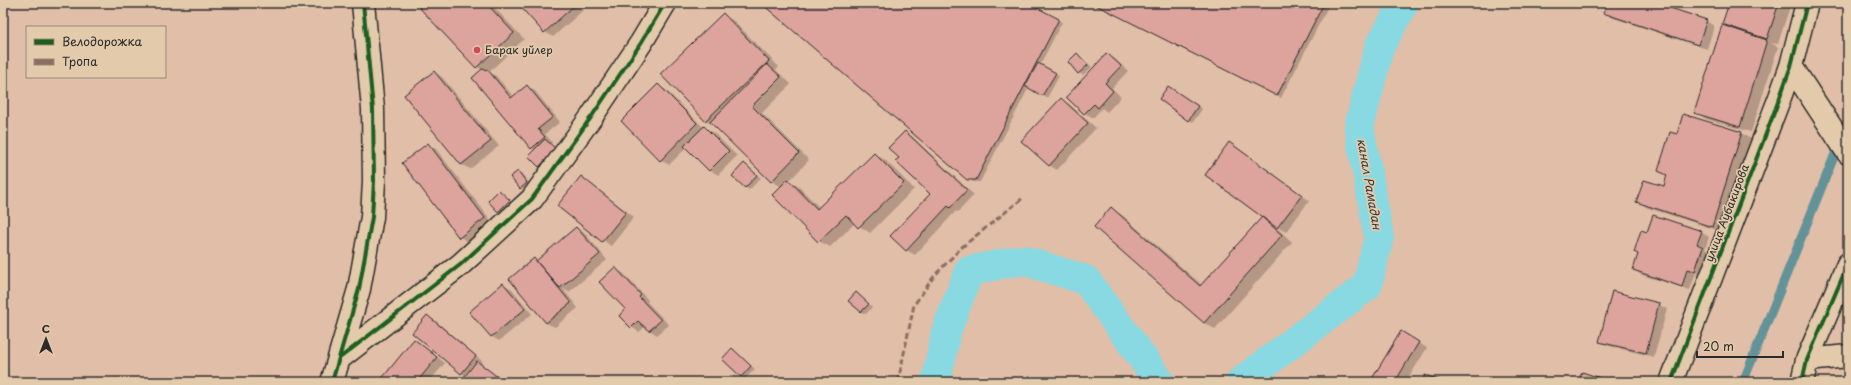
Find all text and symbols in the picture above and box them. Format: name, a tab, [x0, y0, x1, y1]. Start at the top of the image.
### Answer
legend	[26, 26, 166, 78]
text: Велодорожка	[62, 32, 142, 50]
place label: Барак уйлер	[485, 41, 553, 58]
marker: Барак уйлер	[472, 45, 482, 55]
text: Тропа	[62, 52, 98, 70]
water label: канал Рамадан	[1353, 137, 1387, 232]
street label: улица Аубакирова	[1700, 161, 1753, 264]
north arrow	[26, 319, 66, 359]
text: С	[42, 320, 50, 337]
scale bar	[1697, 333, 1783, 359]
text: 20 m	[1703, 337, 1734, 355]

